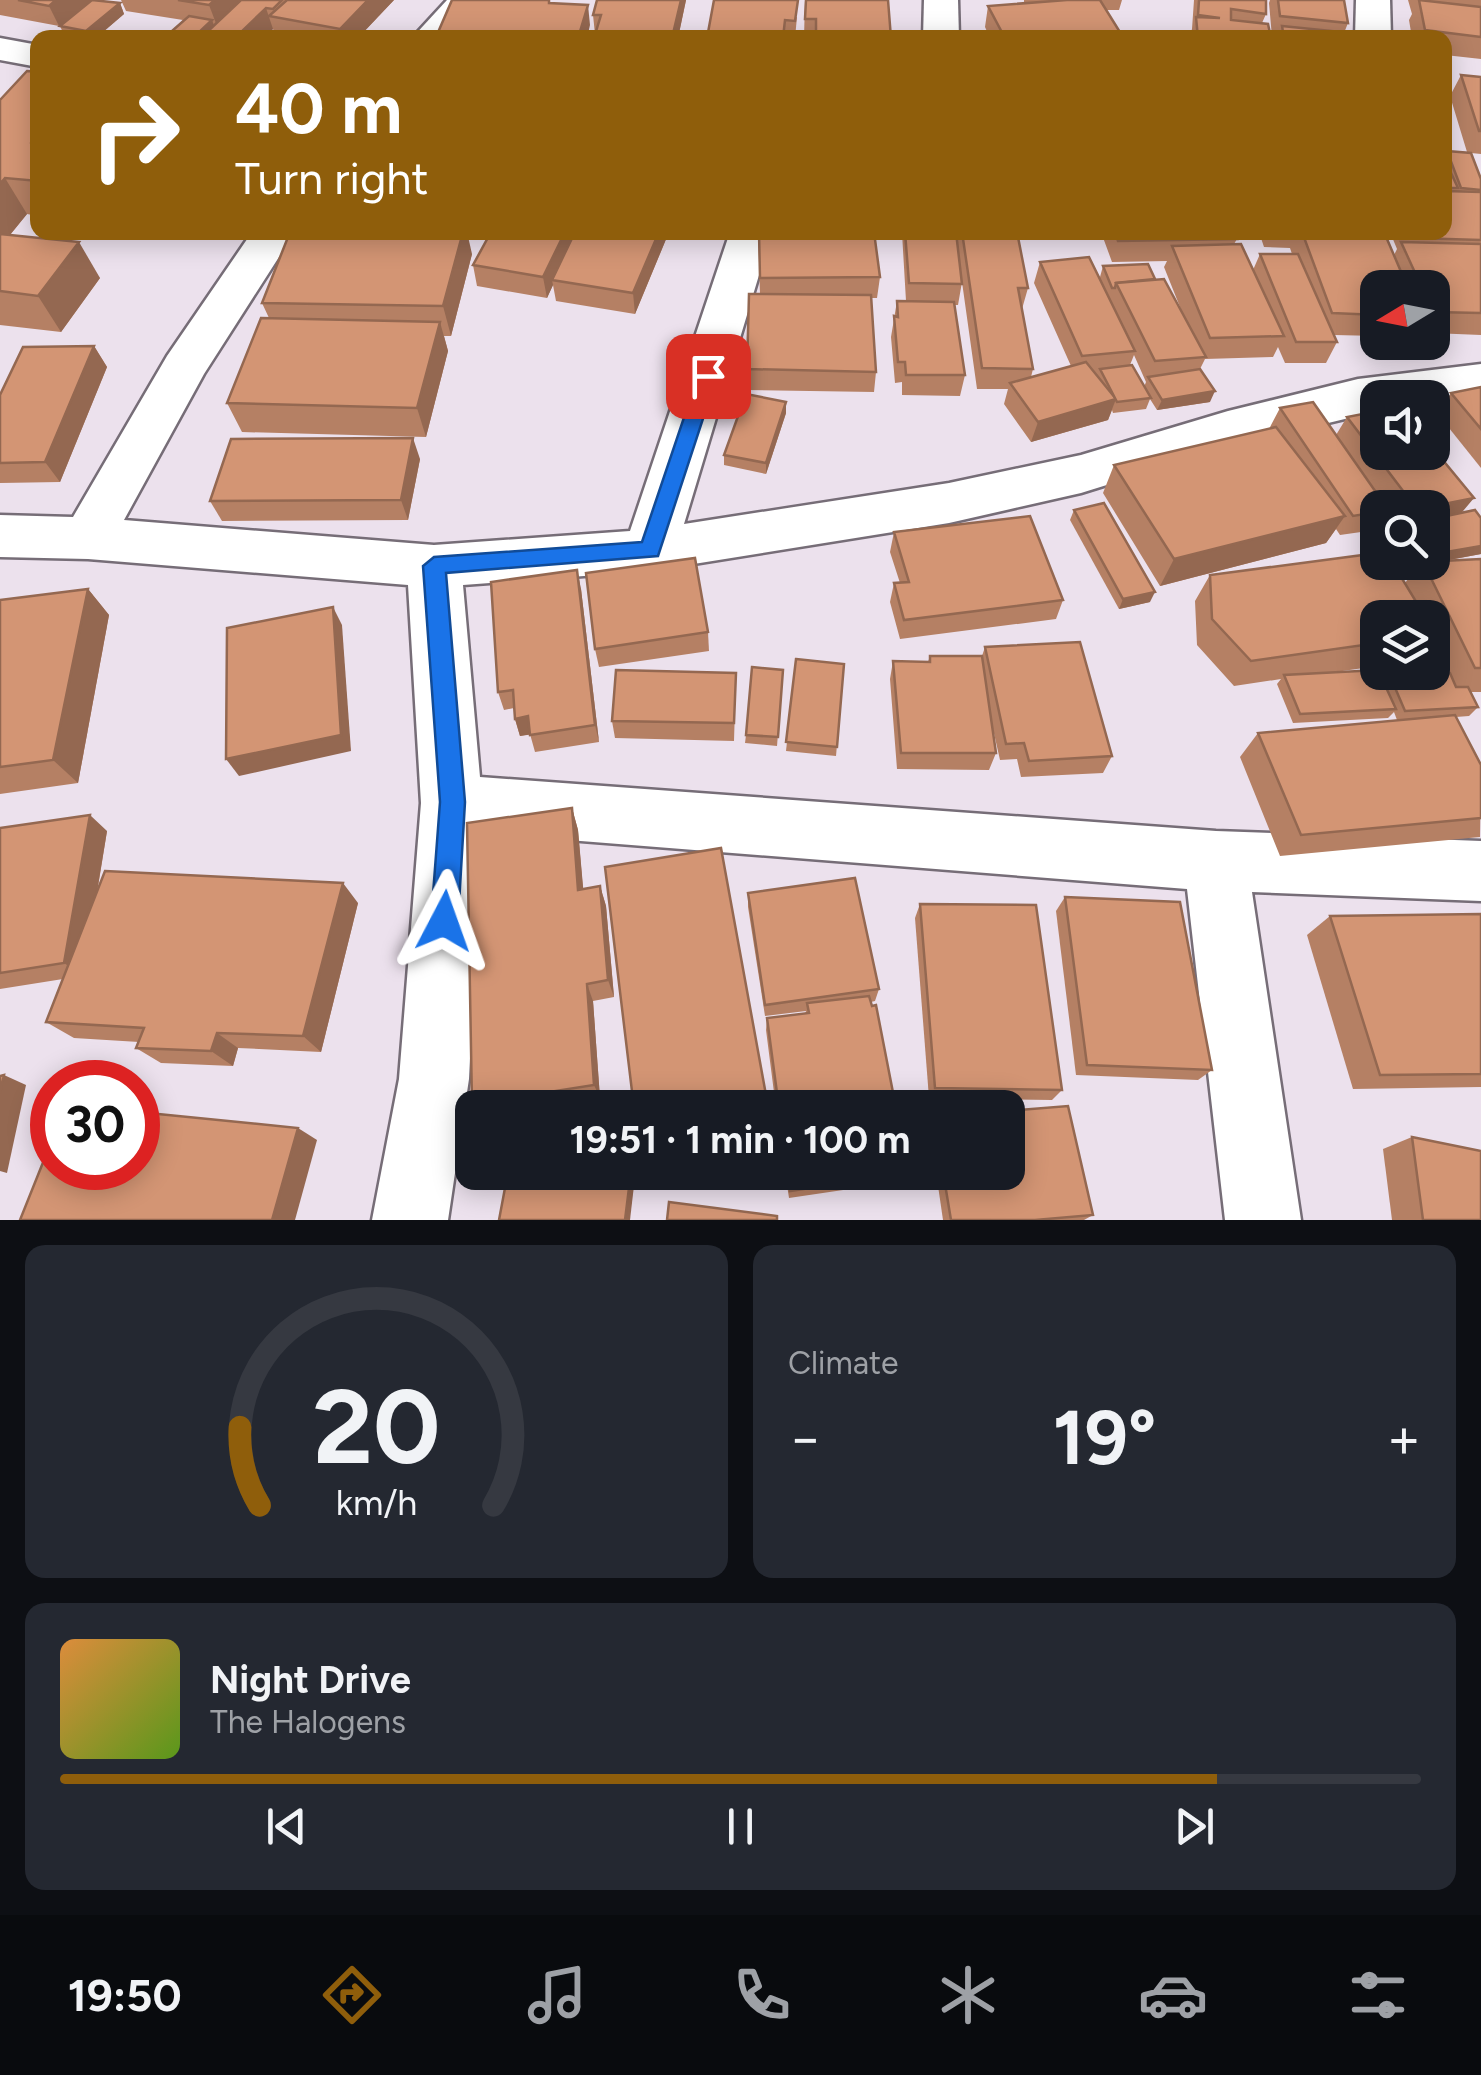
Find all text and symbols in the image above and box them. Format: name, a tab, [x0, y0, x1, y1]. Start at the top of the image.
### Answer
text: 40 m	[235, 66, 402, 151]
icon: right	[70, 70, 200, 200]
text: Turn right	[235, 151, 428, 205]
north arrow	[1360, 270, 1450, 360]
map controls	[1360, 270, 1450, 690]
pin	[666, 334, 751, 419]
icon: arrive	[681, 349, 736, 404]
button: sound	[1360, 380, 1450, 470]
button: search	[1360, 490, 1450, 580]
button: layers	[1360, 600, 1450, 690]
position arrow	[392, 869, 496, 973]
speed limit sign: 30	[30, 1060, 160, 1190]
text: 19:51 · 1 min · 100 m	[570, 1117, 910, 1163]
text: Climate	[788, 1344, 899, 1382]
text: 20	[313, 1364, 440, 1489]
text: 19°	[1053, 1393, 1156, 1483]
text: −	[788, 1405, 822, 1471]
text: +	[1387, 1405, 1421, 1471]
text: km/h	[336, 1481, 417, 1524]
text: Night Drive	[210, 1657, 411, 1703]
text: The Halogens	[210, 1703, 406, 1741]
icon: previous	[259, 1799, 314, 1854]
icon: pause	[713, 1799, 768, 1854]
icon: next	[1167, 1799, 1222, 1854]
icon: directions	[317, 1960, 387, 2030]
icon: music	[522, 1960, 592, 2030]
icon: phone	[727, 1960, 797, 2030]
icon: climate	[933, 1960, 1003, 2030]
icon: car	[1138, 1960, 1208, 2030]
icon: filters	[1343, 1960, 1413, 2030]
text: 19:50	[68, 1968, 182, 2022]

